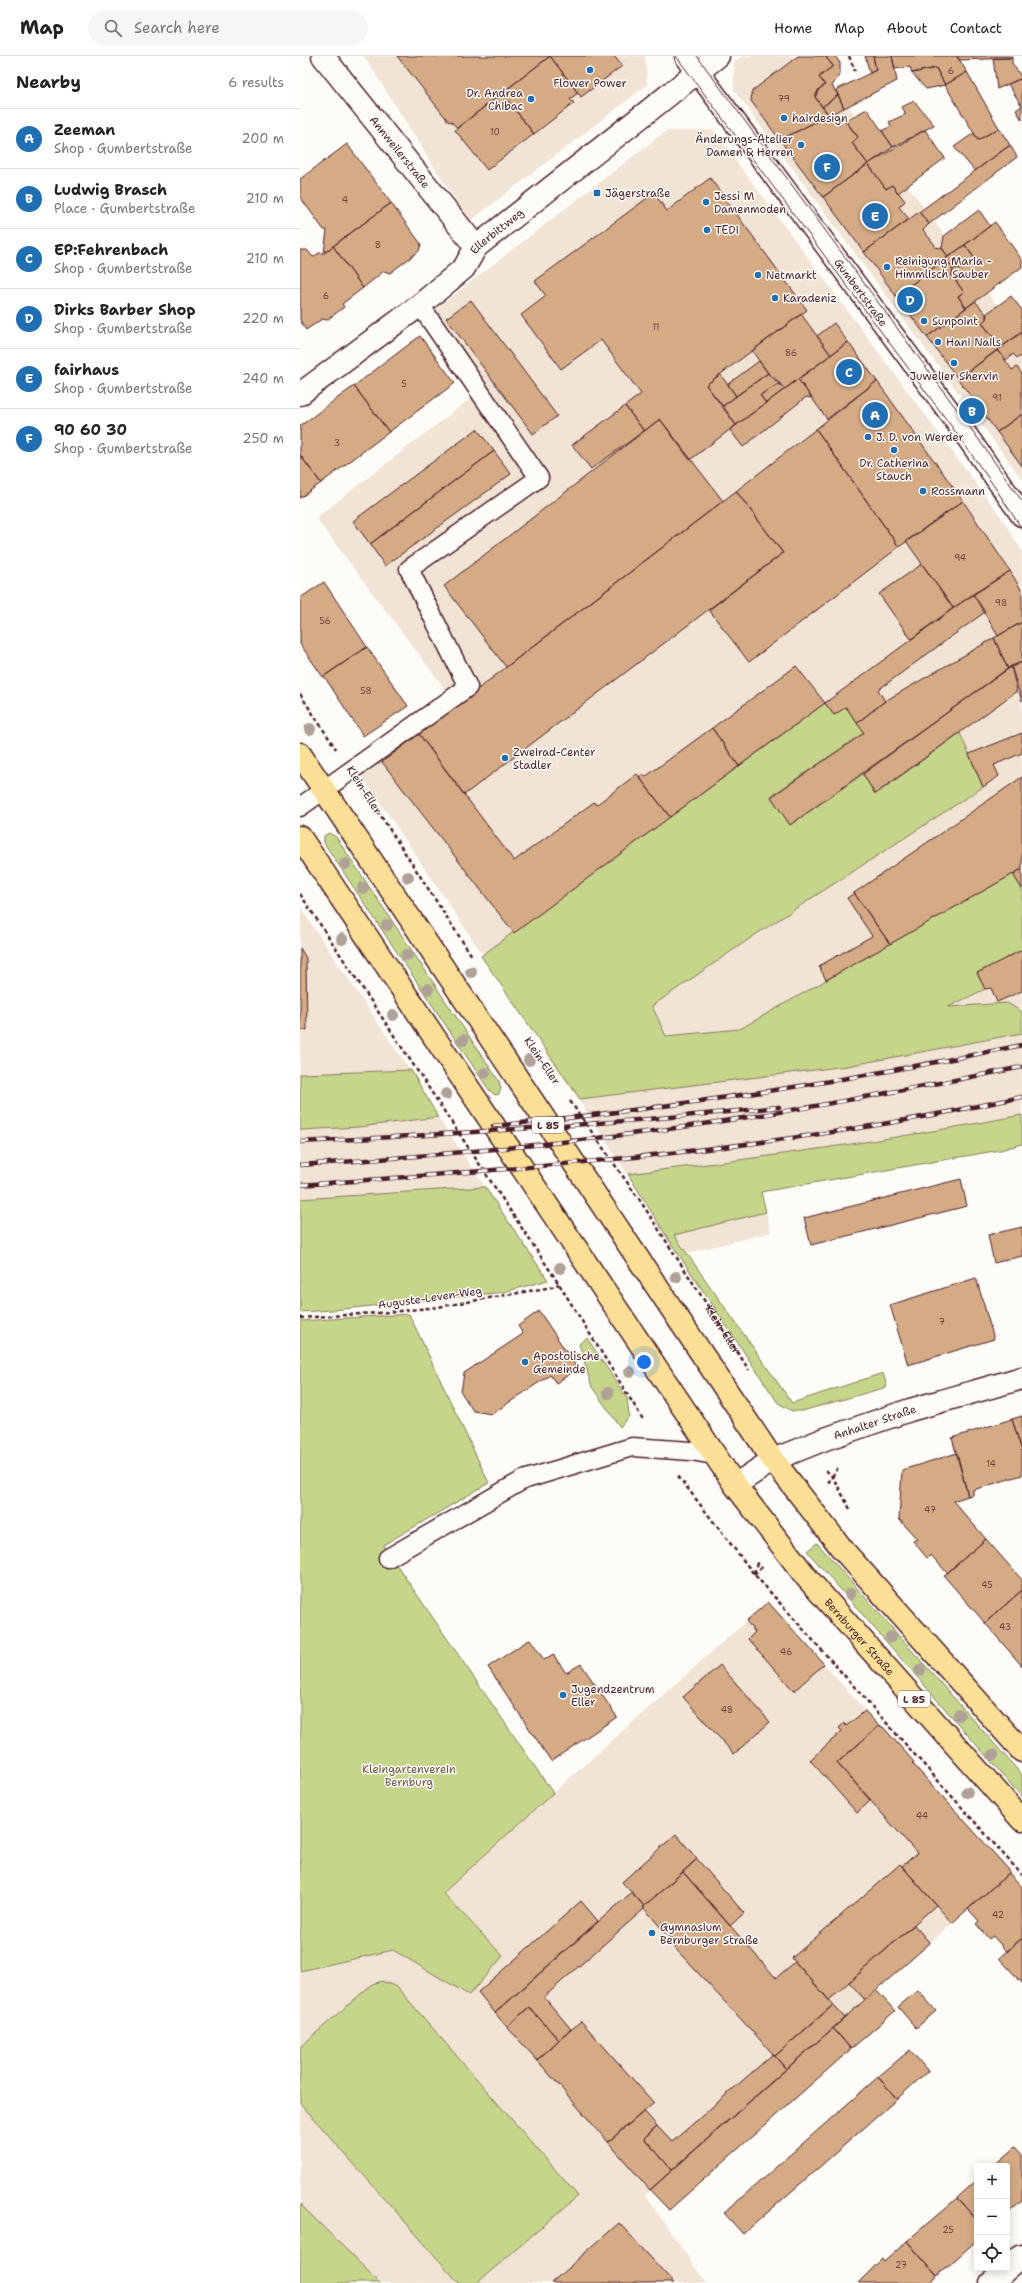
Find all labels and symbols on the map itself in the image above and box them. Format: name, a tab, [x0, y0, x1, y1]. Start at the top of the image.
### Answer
marker: Flower Power	[585, 65, 595, 75]
house number: 6	[948, 65, 954, 77]
place label: Flower Power	[553, 76, 627, 91]
place label: Dr. Andrea Chibac	[466, 86, 523, 114]
house number: 79	[778, 93, 790, 105]
marker: Dr. Andrea Chibac	[526, 94, 536, 104]
place label: hairdesign	[792, 111, 848, 126]
street label: Annweilerstraße	[366, 113, 433, 191]
marker: hairdesign	[779, 113, 789, 123]
house number: 10	[490, 126, 500, 138]
place label: Änderungs-Atelier Damen & Herren	[695, 132, 793, 160]
marker: Änderungs-Atelier Damen & Herren	[796, 140, 806, 150]
pin: F	[814, 152, 840, 182]
place label: Jägerstraße	[605, 186, 670, 201]
marker: Jägerstraße	[592, 188, 602, 198]
place label: Jessi M Damenmoden	[714, 189, 786, 217]
house number: 4	[342, 194, 348, 206]
marker: Jessi M Damenmoden	[701, 197, 711, 207]
pin: E	[862, 201, 888, 231]
street label: Ellerbittweg	[466, 205, 527, 257]
place label: TEDi	[715, 223, 739, 238]
marker: TEDi	[702, 225, 712, 235]
house number: 8	[375, 239, 381, 251]
place label: Reinigung Maria - Himmlisch Sauber	[895, 254, 992, 282]
street label: Gumbertstraße	[831, 255, 891, 329]
marker: Reinigung Maria - Himmlisch Sauber	[882, 262, 892, 272]
place label: Netmarkt	[766, 268, 817, 283]
marker: Netmarkt	[753, 270, 763, 280]
pin: D	[897, 285, 923, 315]
house number: 6	[323, 290, 329, 302]
place label: Karadeniz	[783, 291, 837, 306]
marker: Karadeniz	[770, 293, 780, 303]
place label: Sunpoint	[932, 314, 978, 329]
marker: Sunpoint	[919, 316, 929, 326]
house number: 11	[652, 321, 660, 333]
place label: Hani Nails	[946, 335, 1001, 350]
marker: Hani Nails	[933, 337, 943, 347]
house number: 86	[785, 347, 797, 359]
pin: C	[836, 357, 862, 387]
marker: Juwelier Shervin	[949, 358, 959, 368]
place label: Juwelier Shervin	[909, 369, 999, 384]
house number: 5	[401, 378, 407, 390]
house number: 91	[992, 392, 1002, 404]
pin: B	[959, 396, 985, 426]
pin: A	[862, 400, 888, 430]
place label: J. D. von Werder	[876, 430, 964, 445]
marker: J. D. von Werder	[863, 432, 873, 442]
house number: 3	[334, 437, 340, 449]
marker: Dr. Catherina Stauch	[889, 445, 899, 455]
place label: Dr. Catherina Stauch	[859, 456, 929, 484]
place label: Rossmann	[931, 484, 985, 499]
marker: Rossmann	[918, 486, 928, 496]
house number: 94	[954, 552, 966, 564]
house number: 98	[995, 597, 1007, 609]
house number: 56	[319, 615, 331, 627]
house number: 58	[360, 685, 372, 697]
place label: Zweirad-Center Stadler	[513, 745, 595, 773]
marker: Zweirad-Center Stadler	[500, 753, 510, 763]
street label: Klein-Eller	[343, 763, 385, 817]
street label: Klein-Eller	[520, 1034, 564, 1088]
road number: L 85	[532, 1117, 564, 1133]
street label: Auguste-Leven-Weg	[377, 1283, 483, 1313]
street label: Klein-Eller	[702, 1302, 744, 1357]
house number: 7	[939, 1316, 945, 1328]
place label: Apostolische Gemeinde	[533, 1349, 600, 1377]
your location	[634, 1352, 654, 1372]
marker: Apostolische Gemeinde	[520, 1357, 530, 1367]
street label: Anhalter Straße	[831, 1401, 918, 1443]
house number: 14	[986, 1458, 996, 1470]
house number: 47	[924, 1504, 936, 1516]
house number: 45	[981, 1579, 993, 1591]
street label: Bernburger Straße	[821, 1595, 898, 1679]
house number: 43	[999, 1621, 1011, 1633]
house number: 46	[780, 1646, 792, 1658]
place label: Jugendzentrum Eller	[571, 1682, 655, 1710]
marker: Jugendzentrum Eller	[558, 1690, 568, 1700]
road number: L 85	[898, 1691, 930, 1707]
house number: 48	[721, 1704, 733, 1716]
park label: Kleingartenverein Bernburg	[362, 1762, 456, 1790]
house number: 44	[916, 1810, 928, 1822]
house number: 42	[992, 1909, 1004, 1921]
place label: Gymnasium Bernburger Straße	[660, 1920, 759, 1948]
marker: Gymnasium Bernburger Straße	[647, 1928, 657, 1938]
house number: 25	[942, 2224, 954, 2236]
house number: 27	[895, 2259, 907, 2271]

